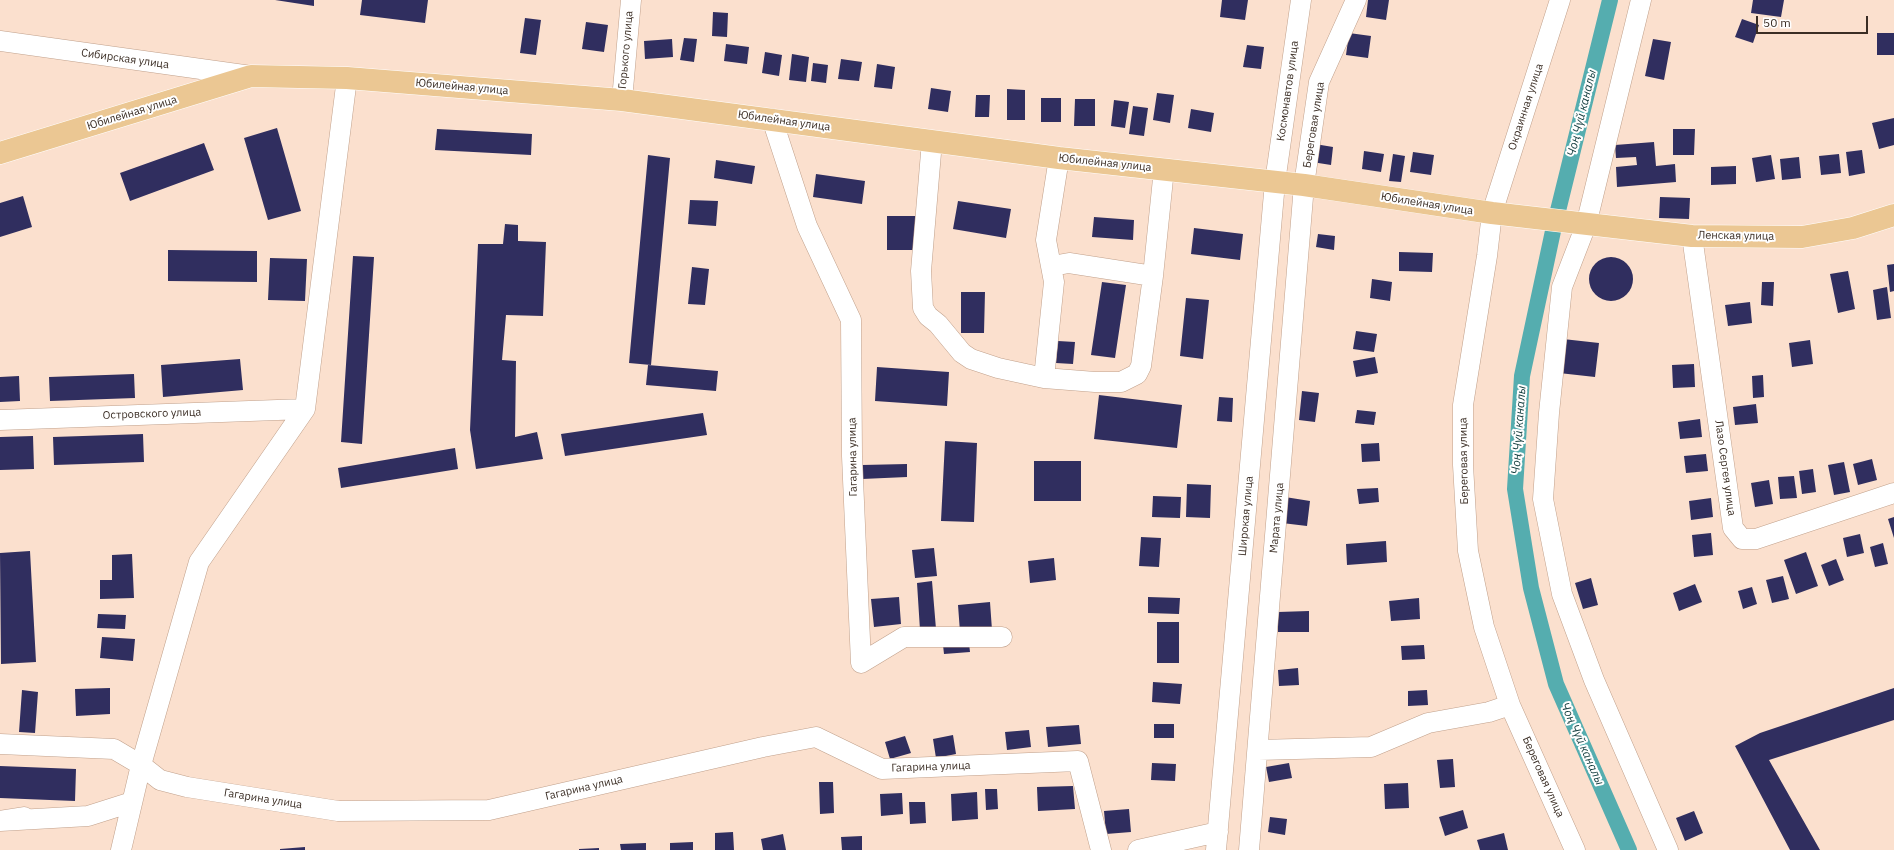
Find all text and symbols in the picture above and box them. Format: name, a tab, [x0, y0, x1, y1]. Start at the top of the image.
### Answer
scale bar	[1758, 8, 1870, 34]
street label: Горького улица	[616, 10, 636, 90]
text: 50 m	[1763, 15, 1791, 30]
street label: Космонавтов улица	[1274, 40, 1302, 142]
street label: Сибирская улица	[80, 46, 170, 72]
street label: Окраинная улица	[1506, 62, 1546, 152]
water label: Чоң Чүй каналы	[1564, 68, 1600, 158]
street label: Юбилейная улица	[415, 76, 509, 98]
street label: Береговая улица	[1301, 81, 1327, 169]
street label: Юбилейная улица	[85, 93, 179, 133]
street label: Юбилейная улица	[737, 108, 831, 134]
street label: Юбилейная улица	[1058, 152, 1152, 174]
street label: Юбилейная улица	[1380, 190, 1474, 218]
street label: Ленская улица	[1698, 229, 1774, 243]
water label: Чоң Чүй каналы	[1509, 385, 1529, 475]
street label: Островского улица	[102, 406, 202, 422]
street label: Гагарина улица	[846, 417, 860, 497]
street label: Береговая улица	[1457, 417, 1471, 505]
street label: Лазо Сергея улица	[1712, 419, 1738, 517]
street label: Широкая улица	[1236, 475, 1256, 557]
street label: Марата улица	[1267, 482, 1287, 554]
water label: Чоң Чүй каналы	[1557, 701, 1607, 787]
street label: Береговая улица	[1519, 735, 1567, 819]
street label: Гагарина улица	[891, 759, 971, 775]
street label: Гагарина улица	[544, 773, 624, 803]
street label: Гагарина улица	[223, 786, 303, 812]

